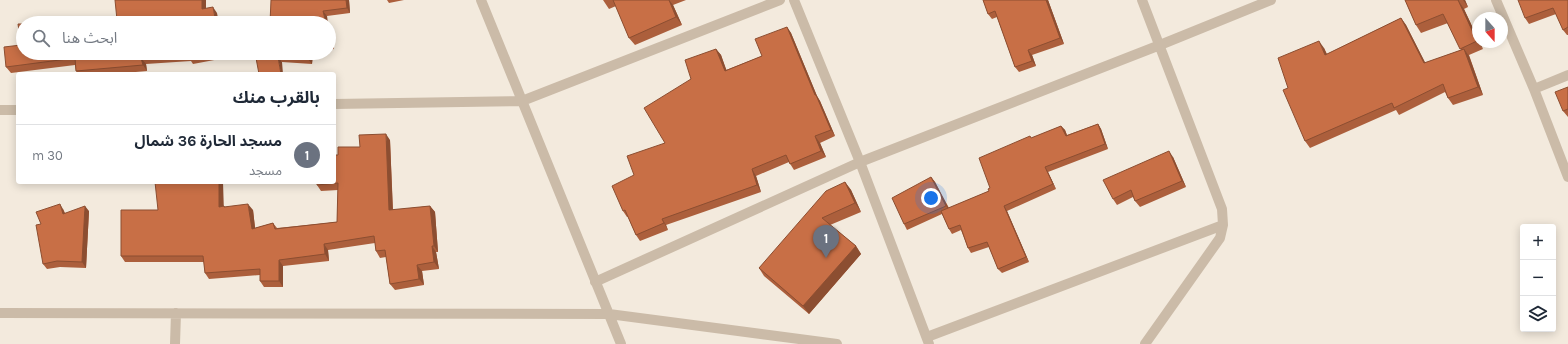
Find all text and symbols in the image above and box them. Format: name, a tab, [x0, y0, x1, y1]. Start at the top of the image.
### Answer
north arrow	[1472, 12, 1508, 48]
search box	[16, 16, 336, 60]
icon: search	[30, 27, 52, 49]
text: ابحث هنا	[62, 29, 117, 47]
text: بالقرب منك	[233, 87, 320, 107]
text: مسجد الحارة 36 شمال	[135, 132, 282, 150]
text: 30 m	[32, 148, 63, 163]
text: 1	[305, 148, 309, 163]
text: مسجد	[249, 163, 282, 178]
your location	[921, 188, 941, 208]
map controls	[1520, 224, 1556, 332]
button: +	[1520, 224, 1556, 260]
pin: 1	[813, 225, 839, 258]
button: −	[1520, 260, 1556, 296]
button: layers	[1520, 296, 1556, 332]

